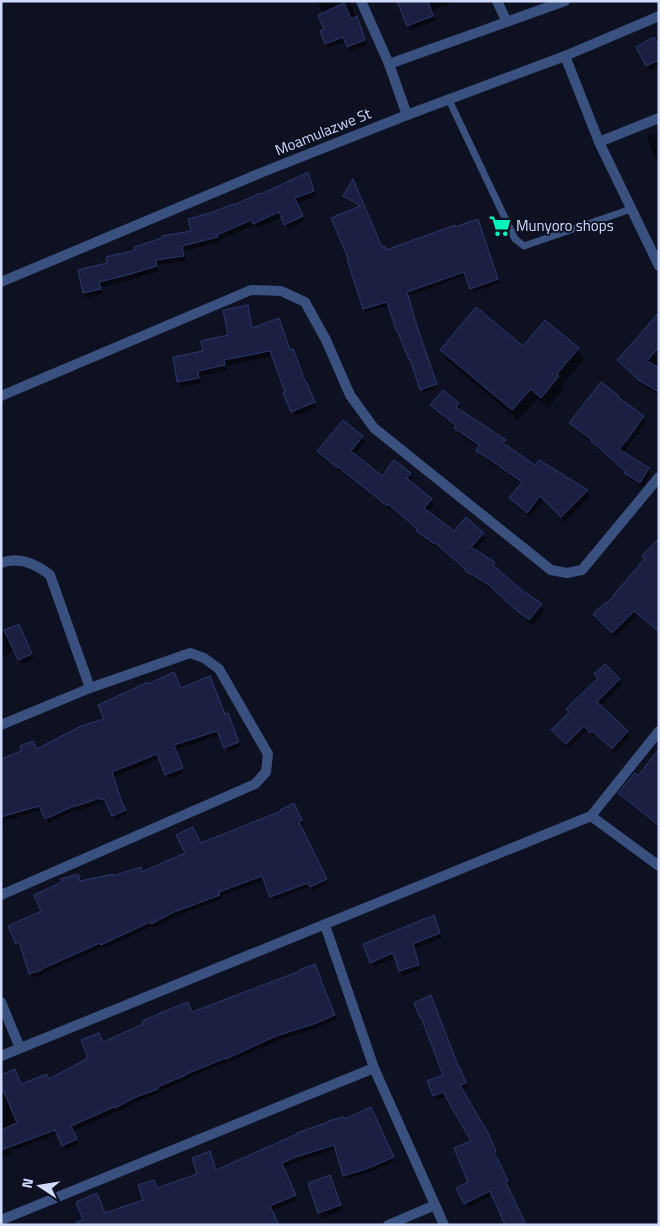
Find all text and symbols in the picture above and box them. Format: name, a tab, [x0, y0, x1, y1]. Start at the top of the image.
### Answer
street label: Moamulazwe St	[271, 102, 375, 161]
supermarket icon: Munyoro shops	[487, 213, 513, 239]
place label: Munyoro shops	[516, 214, 614, 237]
north arrow	[15, 1161, 65, 1211]
text: N	[16, 1176, 38, 1190]

